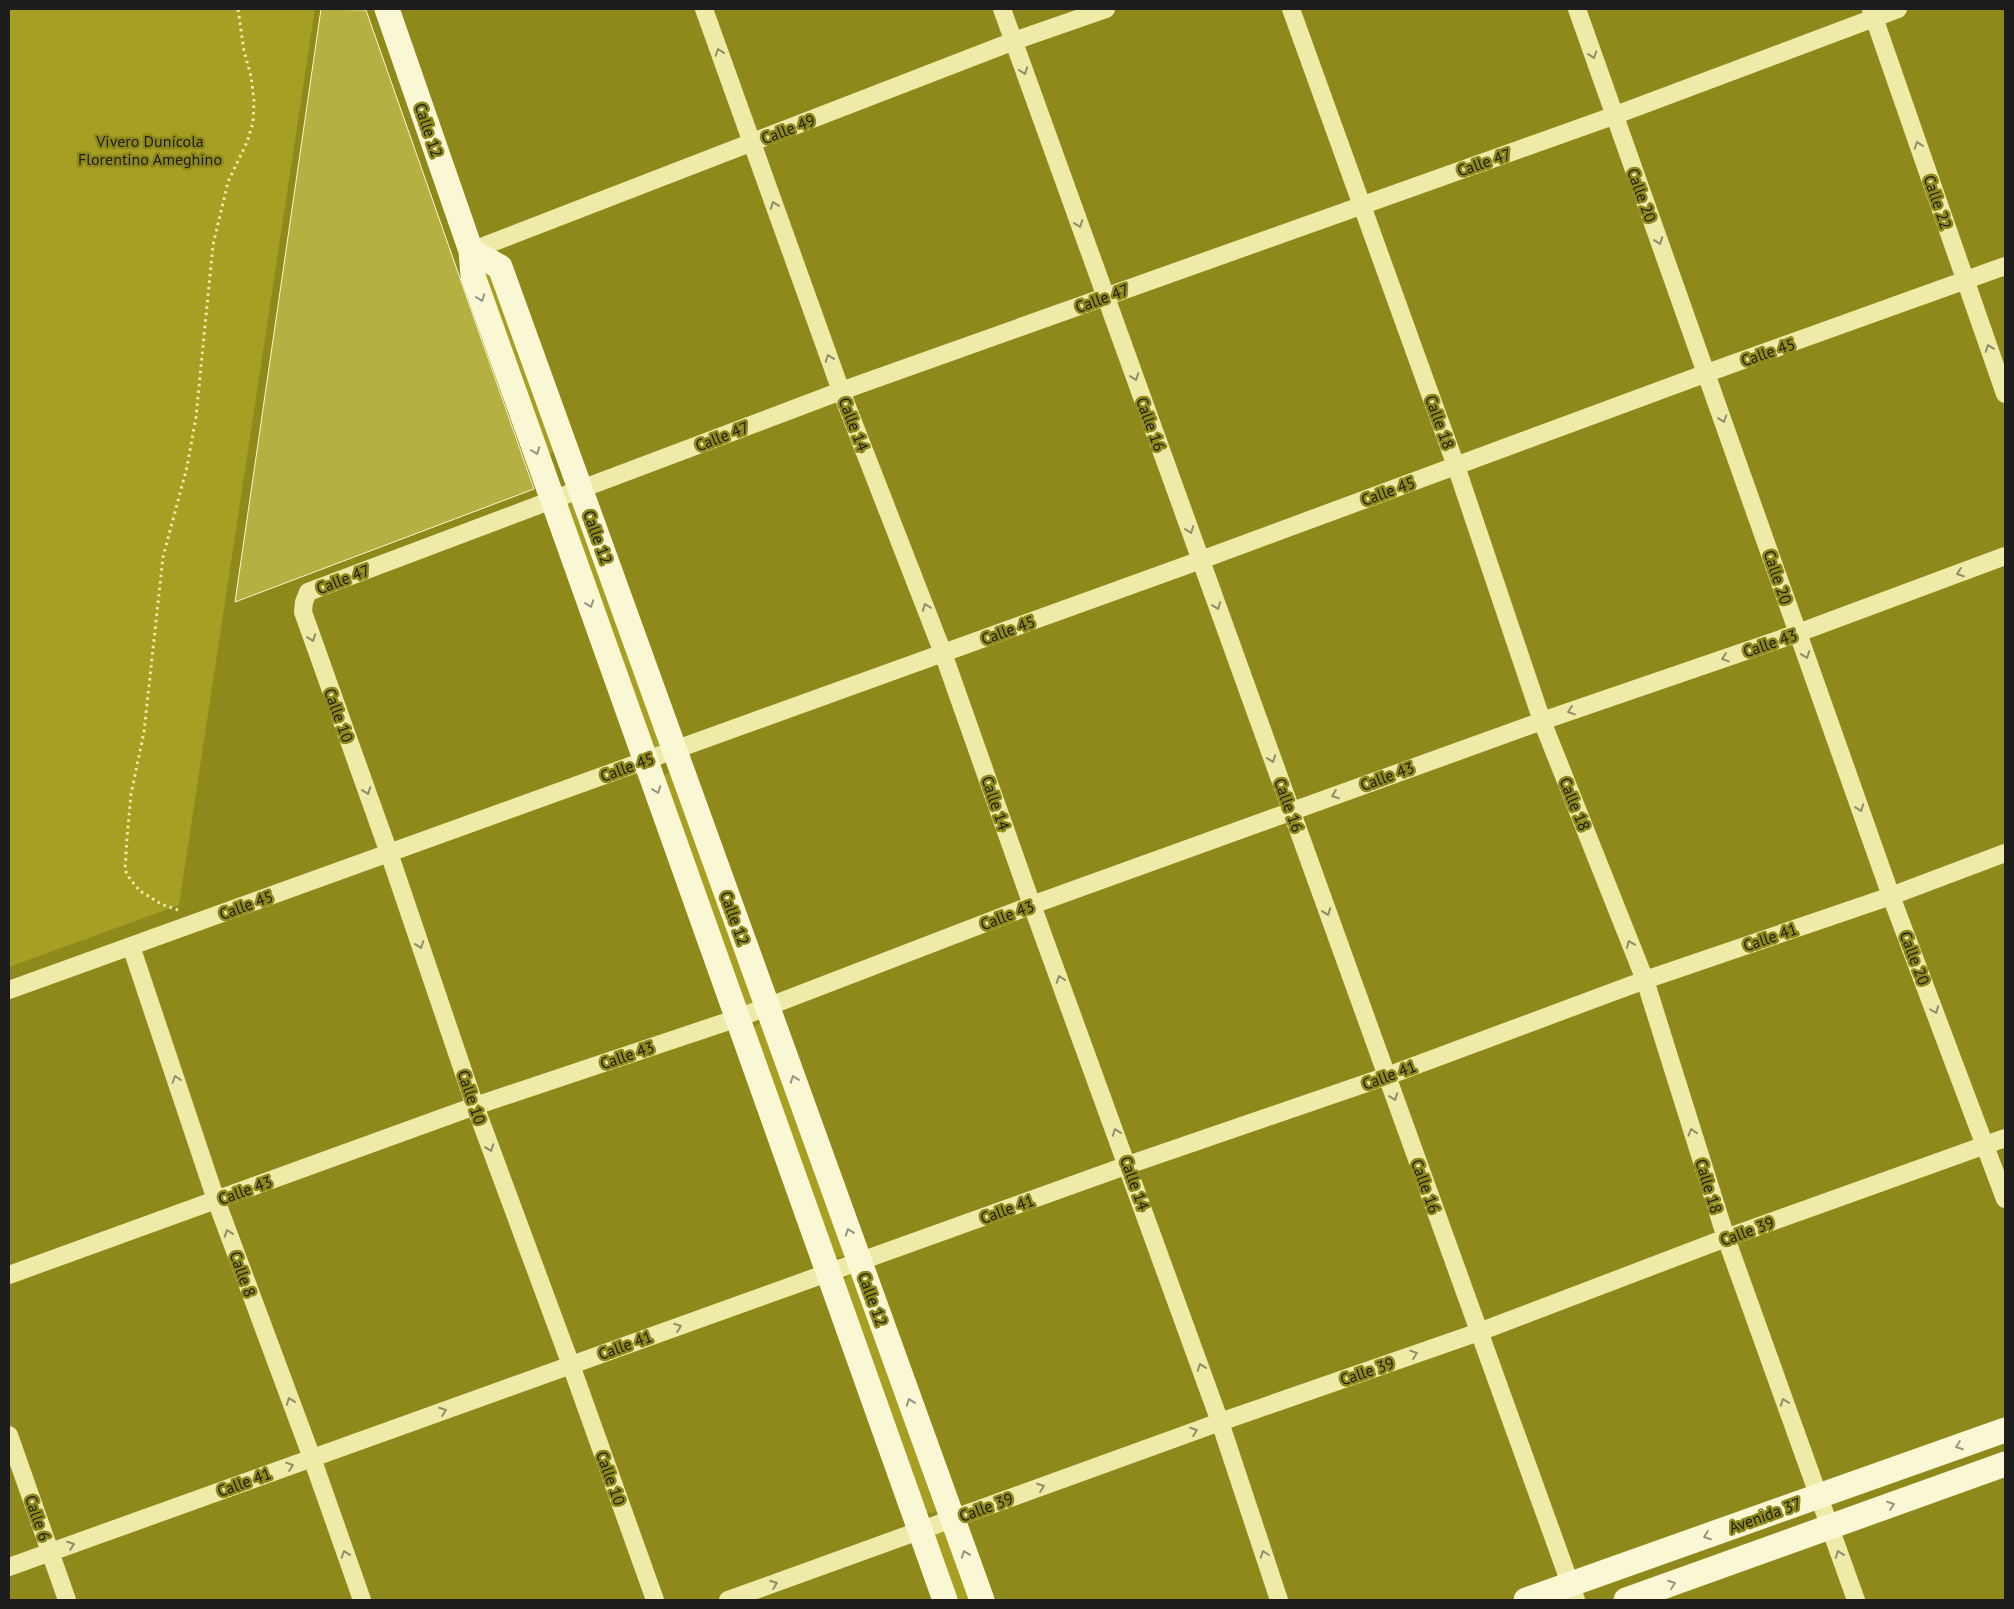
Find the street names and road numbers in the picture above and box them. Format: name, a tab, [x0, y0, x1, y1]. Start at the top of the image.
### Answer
street label: Calle 12	[410, 100, 448, 160]
street label: Calle 49	[758, 110, 818, 148]
street label: Calle 47	[1454, 143, 1514, 181]
street label: Calle 20	[1623, 165, 1661, 225]
street label: Calle 22	[1919, 172, 1957, 232]
street label: Calle 47	[1072, 279, 1132, 317]
street label: Calle 45	[1738, 333, 1798, 371]
street label: Calle 18	[1421, 392, 1459, 452]
street label: Calle 14	[835, 394, 873, 454]
street label: Calle 16	[1132, 394, 1170, 454]
street label: Calle 47	[692, 417, 752, 455]
street label: Calle 45	[1358, 472, 1418, 510]
street label: Calle 12	[579, 507, 617, 567]
street label: Calle 20	[1759, 547, 1797, 607]
street label: Calle 47	[313, 560, 373, 598]
street label: Calle 45	[978, 611, 1038, 649]
street label: Calle 43	[1740, 624, 1800, 662]
street label: Calle 10	[320, 685, 358, 745]
street label: Calle 45	[597, 748, 657, 786]
street label: Calle 43	[1357, 757, 1417, 795]
street label: Calle 14	[977, 773, 1015, 833]
street label: Calle 18	[1555, 774, 1595, 834]
street label: Calle 16	[1270, 775, 1308, 835]
street label: Calle 45	[216, 886, 276, 924]
street label: Calle 12	[716, 888, 754, 948]
street label: Calle 43	[977, 896, 1037, 934]
street label: Calle 41	[1740, 918, 1800, 956]
street label: Calle 20	[1896, 928, 1934, 988]
street label: Calle 43	[597, 1036, 657, 1074]
street label: Calle 41	[1359, 1056, 1419, 1094]
street label: Calle 10	[453, 1067, 491, 1127]
street label: Calle 14	[1116, 1153, 1154, 1213]
street label: Calle 16	[1407, 1156, 1445, 1216]
street label: Calle 18	[1691, 1156, 1727, 1216]
street label: Calle 43	[215, 1171, 275, 1209]
street label: Calle 41	[977, 1190, 1037, 1228]
street label: Calle 39	[1717, 1212, 1777, 1250]
street label: Calle 8	[226, 1248, 260, 1300]
street label: Calle 12	[854, 1269, 892, 1329]
street label: Calle 41	[595, 1326, 655, 1364]
street label: Calle 39	[1337, 1352, 1397, 1390]
street label: Calle 10	[592, 1448, 630, 1508]
street label: Calle 41	[214, 1463, 274, 1501]
street label: Calle 39	[956, 1488, 1016, 1526]
street label: Calle 6	[21, 1492, 55, 1544]
street label: Avenida 37	[1726, 1493, 1804, 1537]

